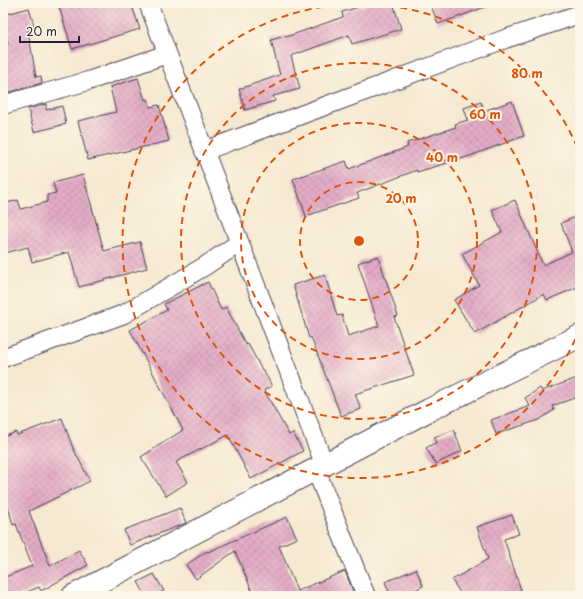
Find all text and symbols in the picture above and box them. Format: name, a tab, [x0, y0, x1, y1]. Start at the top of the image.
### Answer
scale bar	[20, 18, 79, 44]
text: 20 m	[26, 22, 57, 40]
text: 80 m	[511, 64, 543, 82]
text: 60 m	[469, 105, 501, 123]
text: 40 m	[426, 148, 458, 166]
text: 20 m	[385, 189, 417, 207]
centre of rings	[352, 234, 366, 248]

